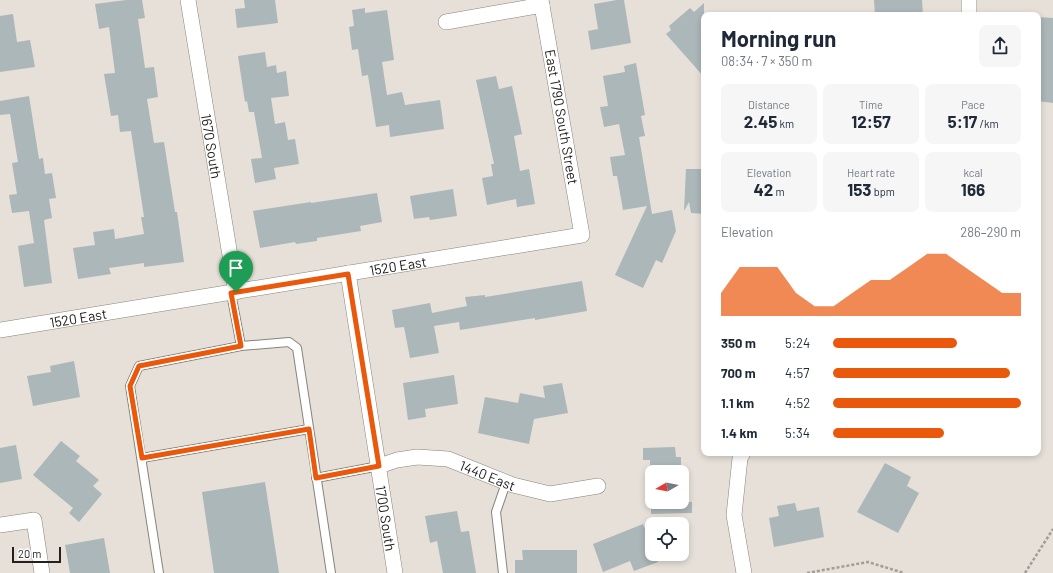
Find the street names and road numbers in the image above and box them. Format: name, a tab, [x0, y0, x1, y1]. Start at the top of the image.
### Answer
street label: East 1790 South Street	[542, 48, 582, 186]
street label: 1670 South	[198, 112, 226, 180]
street label: 1520 East	[368, 252, 428, 278]
street label: 1520 East	[48, 304, 108, 330]
street label: 1440 East	[457, 456, 518, 494]
street label: 1700 South	[373, 484, 400, 552]

